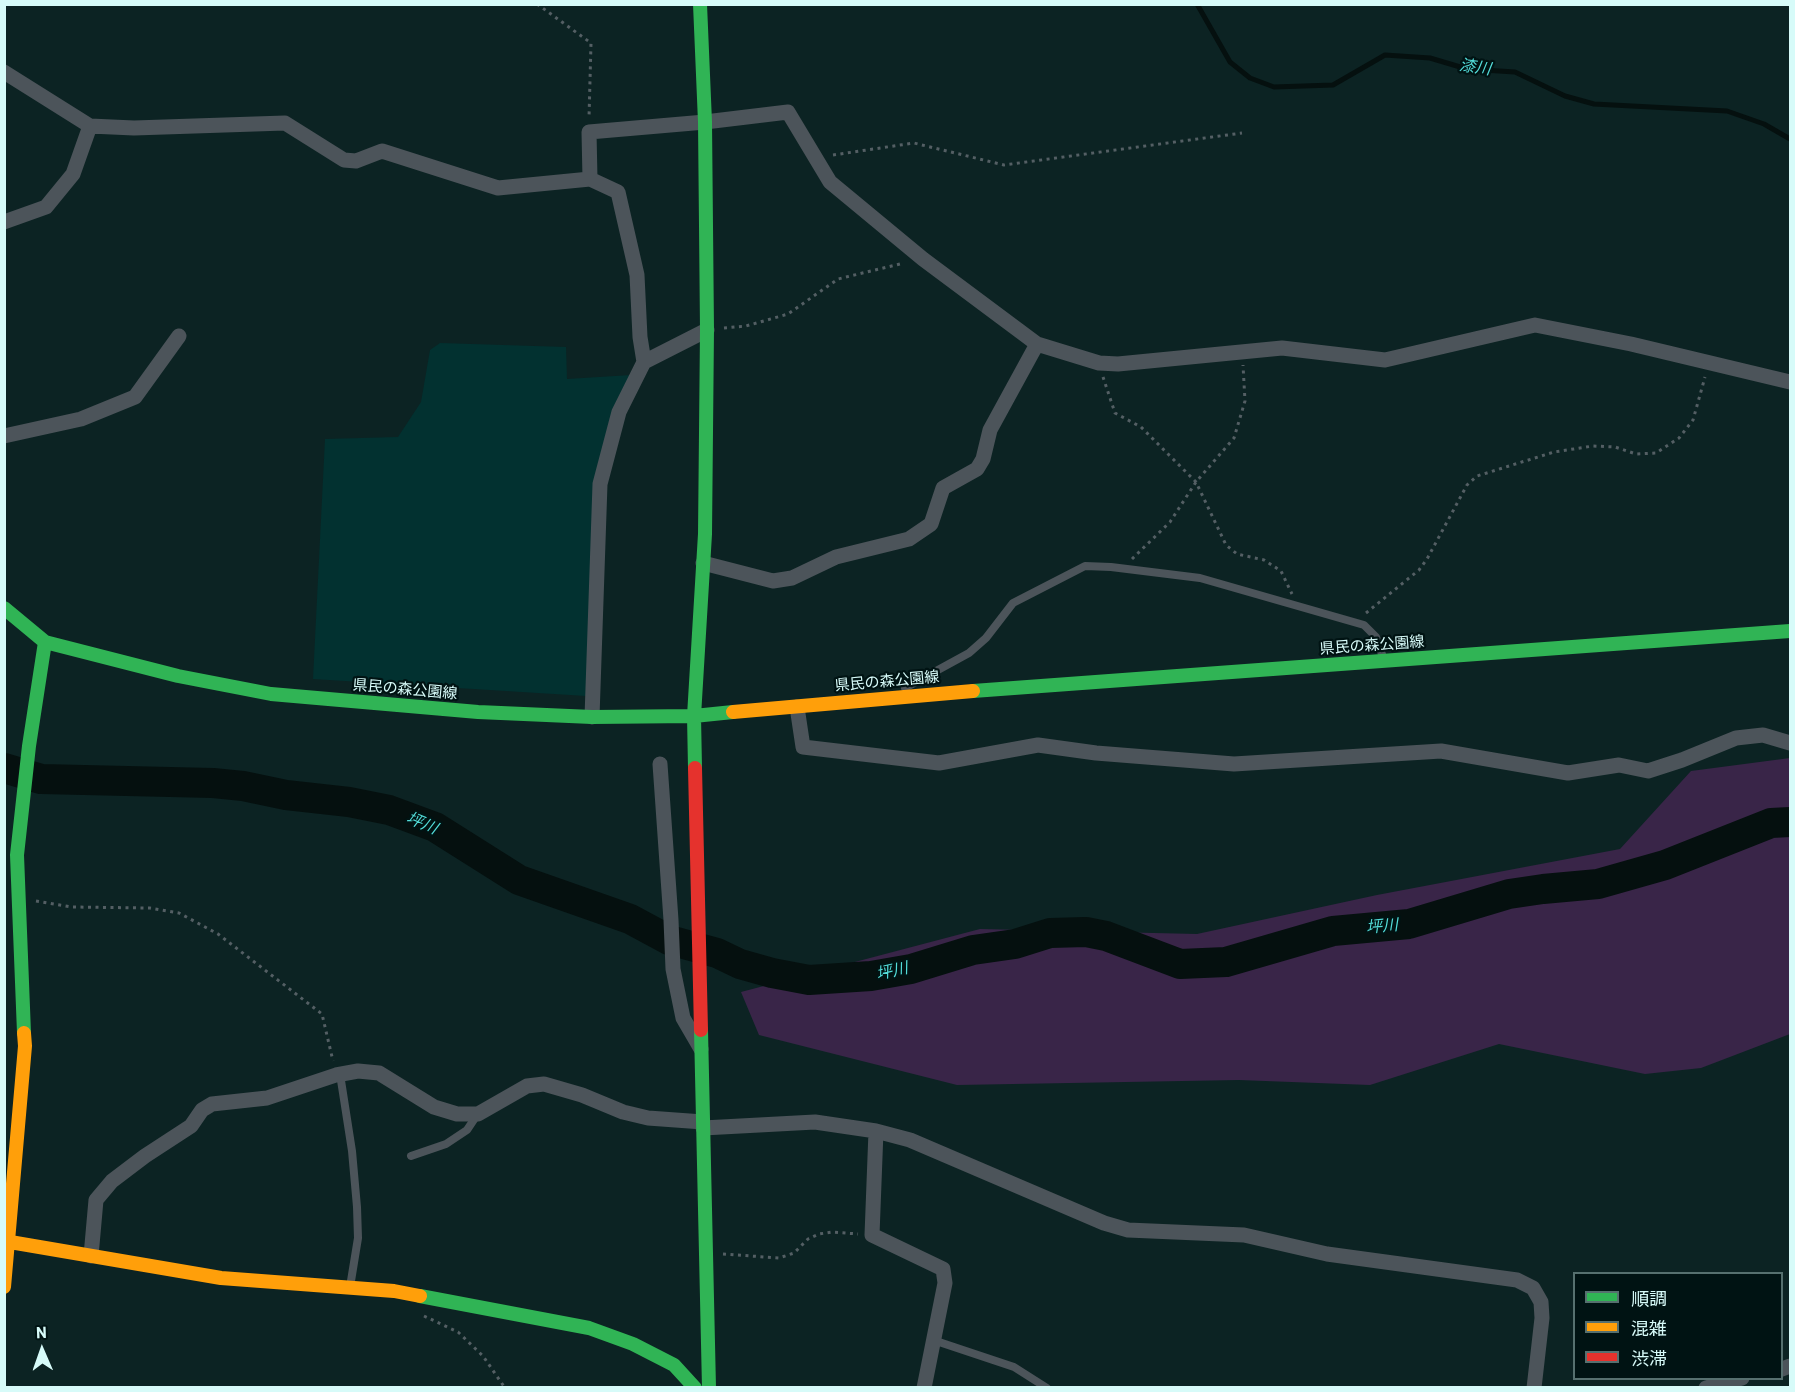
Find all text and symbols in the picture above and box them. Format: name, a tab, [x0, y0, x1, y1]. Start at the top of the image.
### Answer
water label: 漆川	[1458, 55, 1492, 79]
street label: 県民の森公園線	[1319, 632, 1425, 658]
street label: 県民の森公園線	[834, 667, 940, 695]
street label: 県民の森公園線	[352, 675, 458, 703]
water label: 坪川	[404, 808, 440, 838]
water label: 坪川	[1365, 915, 1399, 937]
water label: 坪川	[874, 958, 910, 984]
legend	[1573, 1272, 1783, 1380]
text: 順調	[1631, 1287, 1667, 1309]
text: 混雑	[1631, 1317, 1667, 1339]
north arrow	[12, 1320, 72, 1380]
text: N	[36, 1322, 47, 1341]
text: 渋滞	[1631, 1347, 1667, 1369]

